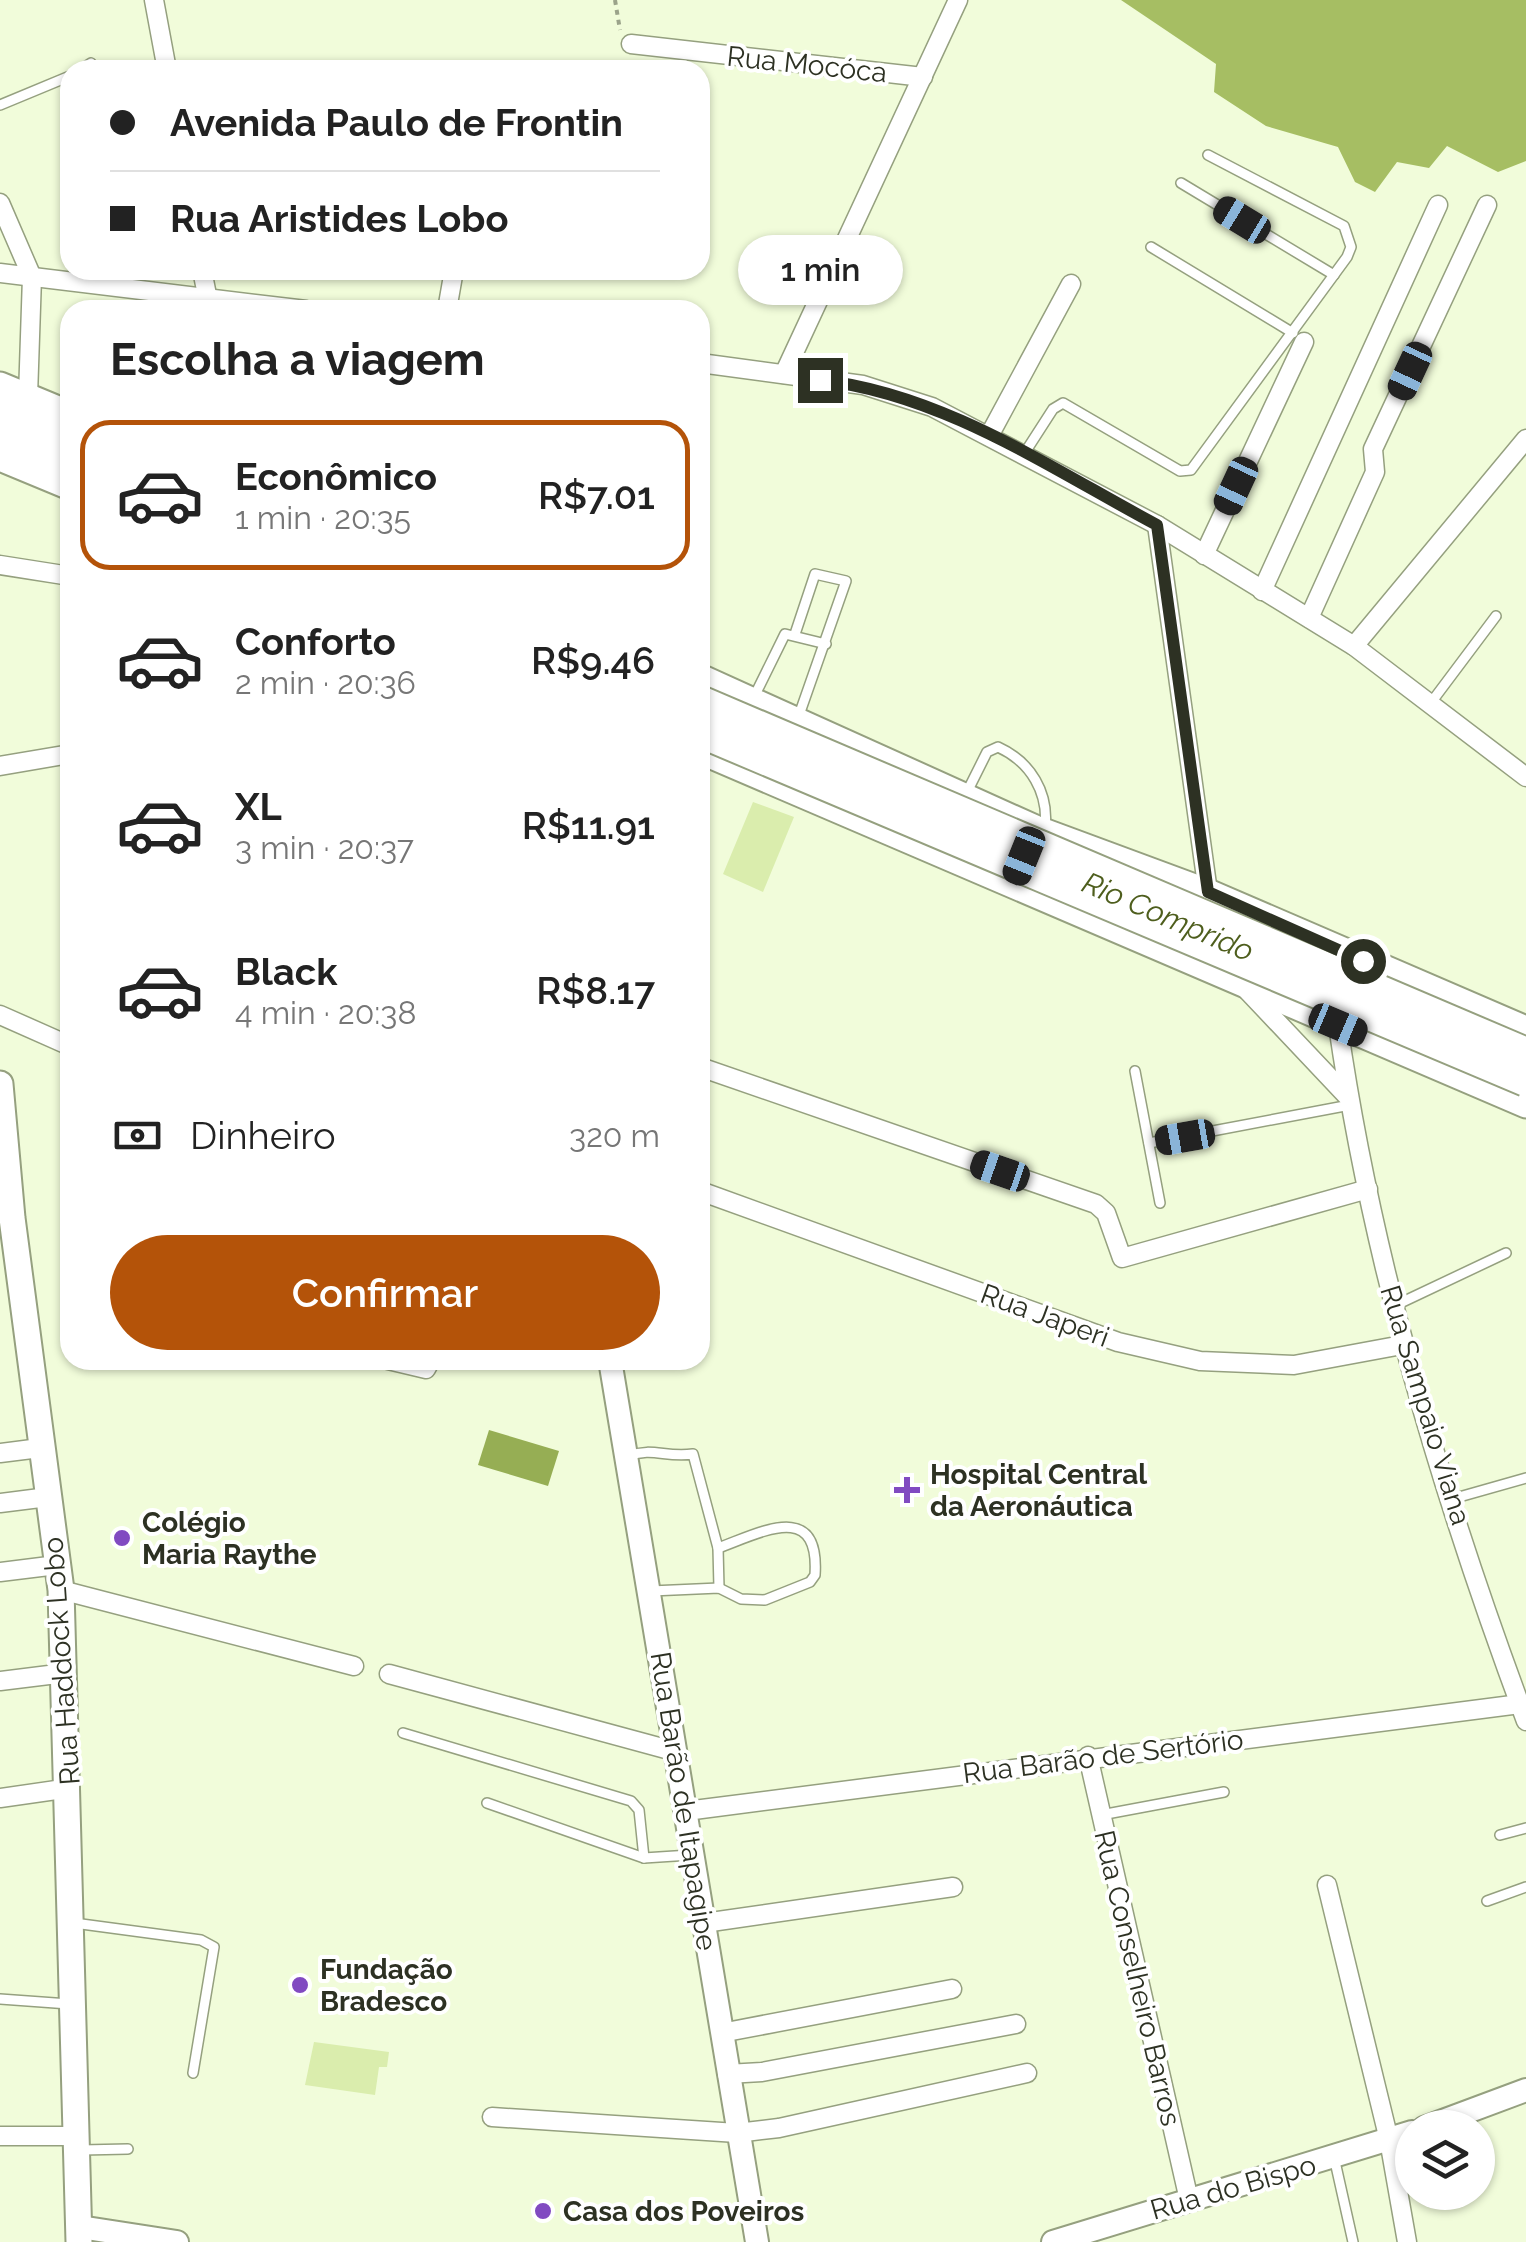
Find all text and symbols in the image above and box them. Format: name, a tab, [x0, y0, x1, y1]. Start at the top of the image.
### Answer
street label: Rua Mocóca	[725, 40, 889, 89]
text: Avenida Paulo de Frontin	[170, 100, 623, 145]
car	[1209, 192, 1275, 248]
text: Rua Aristides Lobo	[170, 196, 508, 241]
callout: 1 min	[738, 235, 902, 305]
text: 1 min	[781, 251, 860, 288]
text: Escolha a viagem	[110, 333, 485, 386]
car	[1384, 337, 1436, 405]
route end	[798, 358, 843, 403]
icon: car	[115, 450, 205, 540]
car	[1210, 452, 1262, 520]
text: Econômico	[235, 454, 437, 499]
text: R$7.01	[538, 473, 655, 518]
text: 1 min · 20:35	[235, 499, 411, 536]
icon: car	[115, 615, 205, 705]
text: Conforto	[235, 619, 396, 664]
text: R$9.46	[531, 638, 655, 683]
text: 2 min · 20:36	[235, 664, 416, 701]
icon: car	[115, 780, 205, 870]
text: XL	[235, 784, 282, 829]
text: R$11.91	[522, 803, 655, 848]
car	[999, 823, 1049, 889]
text: 3 min · 20:37	[235, 829, 414, 866]
water label: Rio Comprido	[1077, 865, 1259, 968]
route start	[1341, 939, 1386, 984]
icon: car	[115, 945, 205, 1035]
text: Black	[235, 949, 337, 994]
text: R$8.17	[536, 968, 655, 1013]
text: 4 min · 20:38	[235, 994, 416, 1031]
car	[1305, 999, 1371, 1051]
icon: cash	[110, 1108, 165, 1163]
text: Dinheiro	[190, 1113, 336, 1158]
text: 320 m	[569, 1117, 660, 1154]
car	[1153, 1117, 1217, 1157]
car	[967, 1147, 1033, 1195]
button: Confirmar	[110, 1235, 660, 1350]
street label: Rua Japeri	[976, 1277, 1114, 1354]
street label: Rua Sampaio Viana	[1373, 1281, 1478, 1529]
place label: Hospital Central da Aeronáutica	[930, 1458, 1147, 1523]
marker: Hospital Central da Aeronáutica	[894, 1477, 920, 1503]
place label: Colégio Maria Raythe	[142, 1506, 317, 1571]
marker: Colégio Maria Raythe	[111, 1527, 133, 1549]
street label: Rua Haddock Lobo	[36, 1536, 87, 1786]
street label: Rua Barão de Itapagipe	[644, 1649, 723, 1953]
street label: Rua Barão de Sertório	[961, 1723, 1245, 1790]
street label: Rua Conselheiro Barros	[1087, 1827, 1188, 2129]
place label: Fundação Bradesco	[320, 1953, 453, 2018]
marker: Fundação Bradesco	[289, 1974, 311, 1996]
map controls	[1395, 2110, 1495, 2210]
button: layers	[1395, 2110, 1495, 2210]
street label: Rua do Bispo	[1147, 2148, 1320, 2227]
place label: Casa dos Poveiros	[563, 2195, 804, 2228]
marker: Casa dos Poveiros	[532, 2200, 554, 2222]

